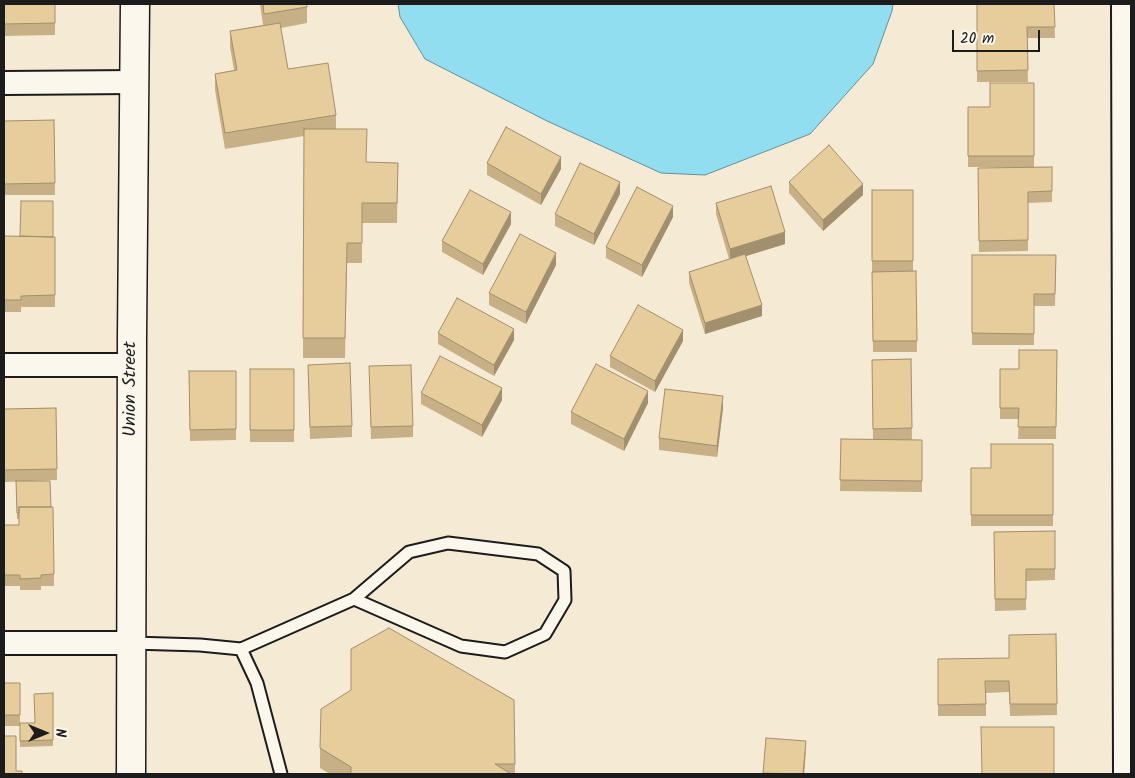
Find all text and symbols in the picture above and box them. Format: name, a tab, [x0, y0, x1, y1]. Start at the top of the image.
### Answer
scale bar	[955, 20, 1042, 52]
text: 20 m	[960, 27, 994, 51]
street label: Union Street	[121, 341, 143, 437]
north arrow	[20, 708, 70, 758]
text: N	[49, 729, 71, 737]

